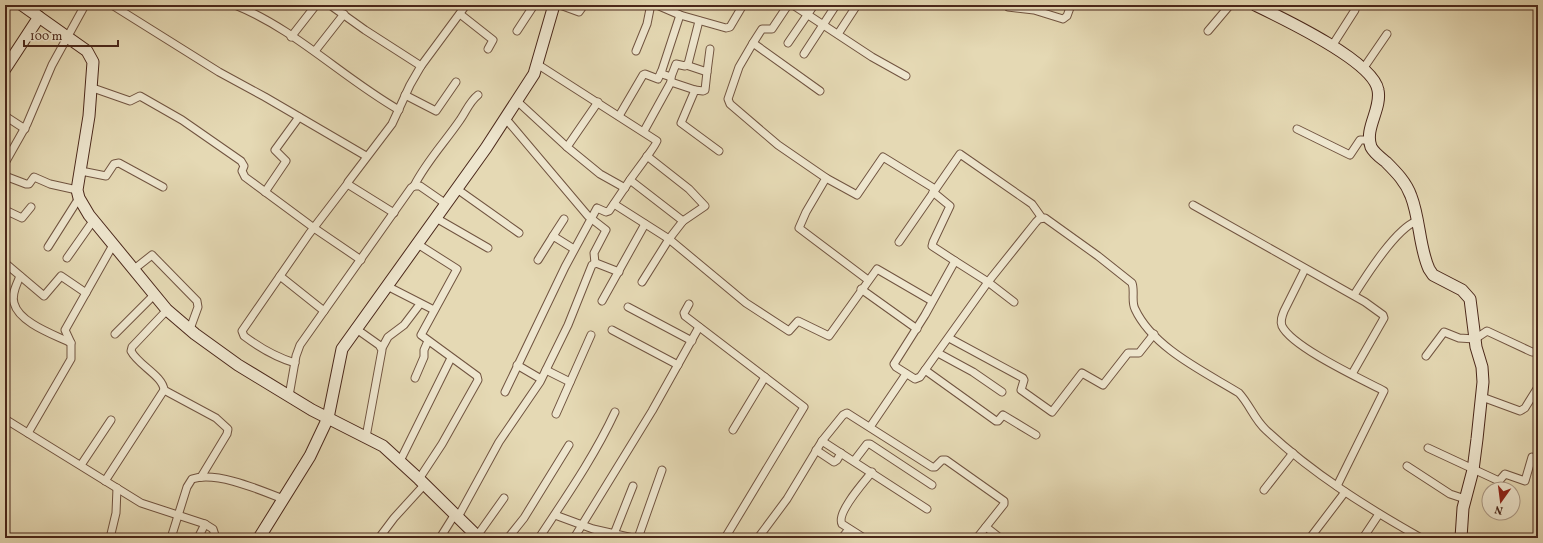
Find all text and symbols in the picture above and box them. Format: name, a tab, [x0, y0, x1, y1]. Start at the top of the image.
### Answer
scale bar	[24, 22, 118, 48]
text: 100 m	[30, 29, 63, 45]
north arrow	[1481, 481, 1521, 521]
text: N	[1493, 501, 1505, 517]

